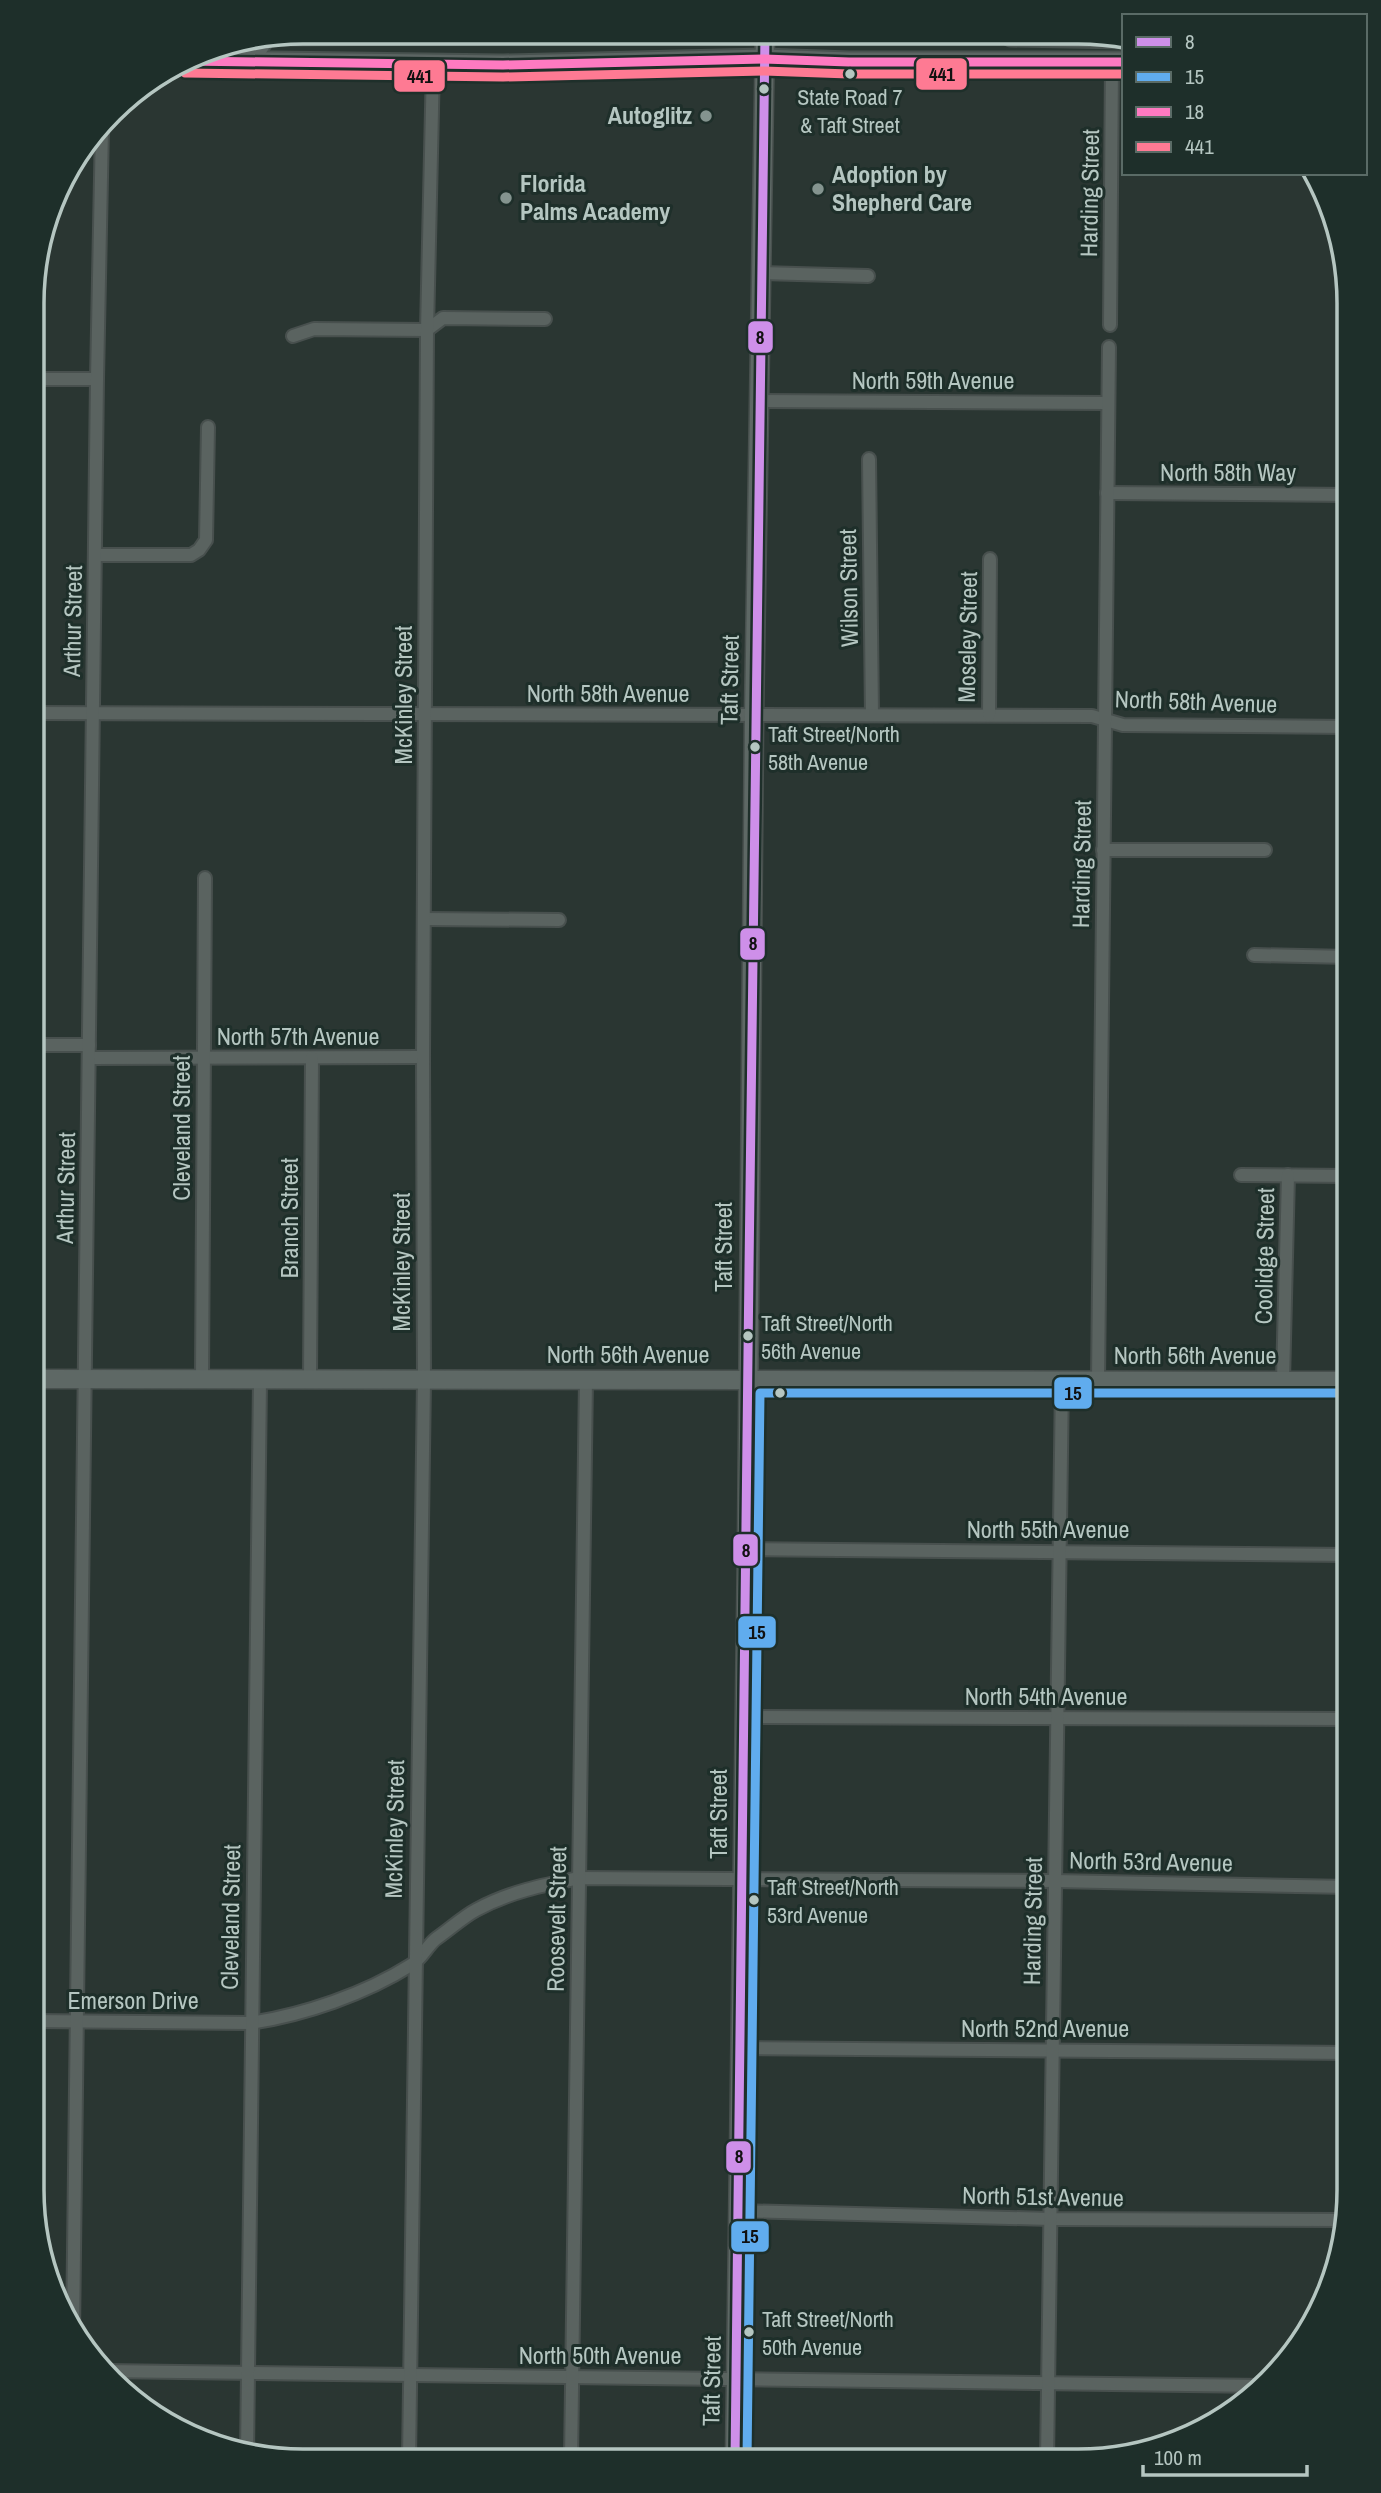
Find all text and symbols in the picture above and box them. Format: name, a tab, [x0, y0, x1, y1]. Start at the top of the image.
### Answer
legend	[1122, 14, 1367, 175]
text: 8	[1185, 27, 1195, 56]
line badge: 441	[915, 57, 968, 91]
line badge: 441	[393, 59, 446, 93]
text: 441	[929, 61, 955, 87]
text: 15	[1185, 62, 1204, 91]
text: 441	[407, 63, 433, 89]
marker: State Road 7 & Taft Street	[843, 67, 857, 81]
unlabelled marker	[757, 82, 771, 96]
place label: State Road 7 & Taft Street	[797, 82, 903, 140]
text: 18	[1185, 97, 1204, 126]
place label: Autoglitz	[608, 99, 692, 131]
marker: Autoglitz	[698, 108, 714, 124]
street label: Harding Street	[1072, 128, 1106, 257]
text: 441	[1185, 132, 1214, 161]
place label: Adoption by Shepherd Care	[832, 158, 972, 218]
place label: Florida Palms Academy	[520, 167, 670, 227]
marker: Adoption by Shepherd Care	[810, 181, 826, 197]
marker: Florida Palms Academy	[498, 190, 514, 206]
line badge: 8	[747, 320, 774, 354]
text: 8	[756, 324, 765, 350]
street label: North 59th Avenue	[852, 364, 1014, 396]
street label: North 58th Way	[1160, 456, 1296, 488]
street label: Wilson Street	[831, 528, 865, 647]
street label: Arthur Street	[55, 564, 89, 678]
street label: Moseley Street	[950, 571, 984, 703]
street label: McKinley Street	[387, 625, 419, 764]
street label: Taft Street	[712, 634, 746, 725]
street label: North 58th Avenue	[527, 677, 689, 709]
street label: North 58th Avenue	[1114, 682, 1278, 720]
place label: Taft Street/North 58th Avenue	[768, 719, 900, 777]
marker: Taft Street/North 58th Avenue	[748, 740, 762, 754]
street label: Harding Street	[1064, 799, 1098, 928]
line badge: 8	[739, 927, 766, 961]
text: 8	[749, 930, 758, 956]
street label: North 57th Avenue	[217, 1020, 379, 1052]
street label: Cleveland Street	[165, 1055, 197, 1201]
street label: Arthur Street	[48, 1131, 82, 1245]
street label: Branch Street	[273, 1157, 305, 1278]
street label: Coolidge Street	[1247, 1187, 1281, 1325]
street label: McKinley Street	[385, 1192, 417, 1331]
street label: Taft Street	[707, 1201, 739, 1292]
place label: Taft Street/North 56th Avenue	[761, 1308, 893, 1366]
marker: Taft Street/North 56th Avenue	[741, 1329, 755, 1343]
street label: North 56th Avenue	[547, 1338, 709, 1370]
street label: North 56th Avenue	[1114, 1339, 1276, 1371]
line badge: 15	[1053, 1376, 1093, 1410]
text: 15	[1064, 1380, 1082, 1406]
unlabelled marker	[773, 1386, 787, 1400]
street label: North 55th Avenue	[967, 1513, 1129, 1545]
line badge: 8	[732, 1533, 759, 1567]
text: 8	[742, 1537, 751, 1563]
line badge: 15	[737, 1615, 777, 1649]
text: 15	[748, 1619, 766, 1645]
street label: North 54th Avenue	[965, 1680, 1127, 1712]
street label: McKinley Street	[377, 1759, 411, 1899]
street label: Taft Street	[702, 1768, 734, 1859]
street label: Cleveland Street	[213, 1843, 247, 1990]
street label: North 53rd Avenue	[1069, 1844, 1233, 1878]
street label: Roosevelt Street	[539, 1845, 573, 1992]
street label: Harding Street	[1015, 1856, 1049, 1985]
place label: Taft Street/North 53rd Avenue	[767, 1872, 899, 1930]
marker: Taft Street/North 53rd Avenue	[747, 1893, 761, 1907]
street label: Emerson Drive	[67, 1984, 199, 2016]
street label: North 52nd Avenue	[961, 2012, 1129, 2044]
line badge: 8	[725, 2140, 752, 2174]
text: 8	[735, 2143, 744, 2169]
street label: North 51st Avenue	[962, 2179, 1124, 2213]
line badge: 15	[730, 2220, 770, 2253]
text: 15	[741, 2223, 759, 2249]
place label: Taft Street/North 50th Avenue	[762, 2304, 894, 2362]
marker: Taft Street/North 50th Avenue	[742, 2325, 756, 2339]
street label: Taft Street	[694, 2335, 728, 2426]
street label: North 50th Avenue	[519, 2339, 681, 2371]
scale bar	[1143, 2434, 1308, 2478]
text: 100 m	[1154, 2443, 1202, 2472]

